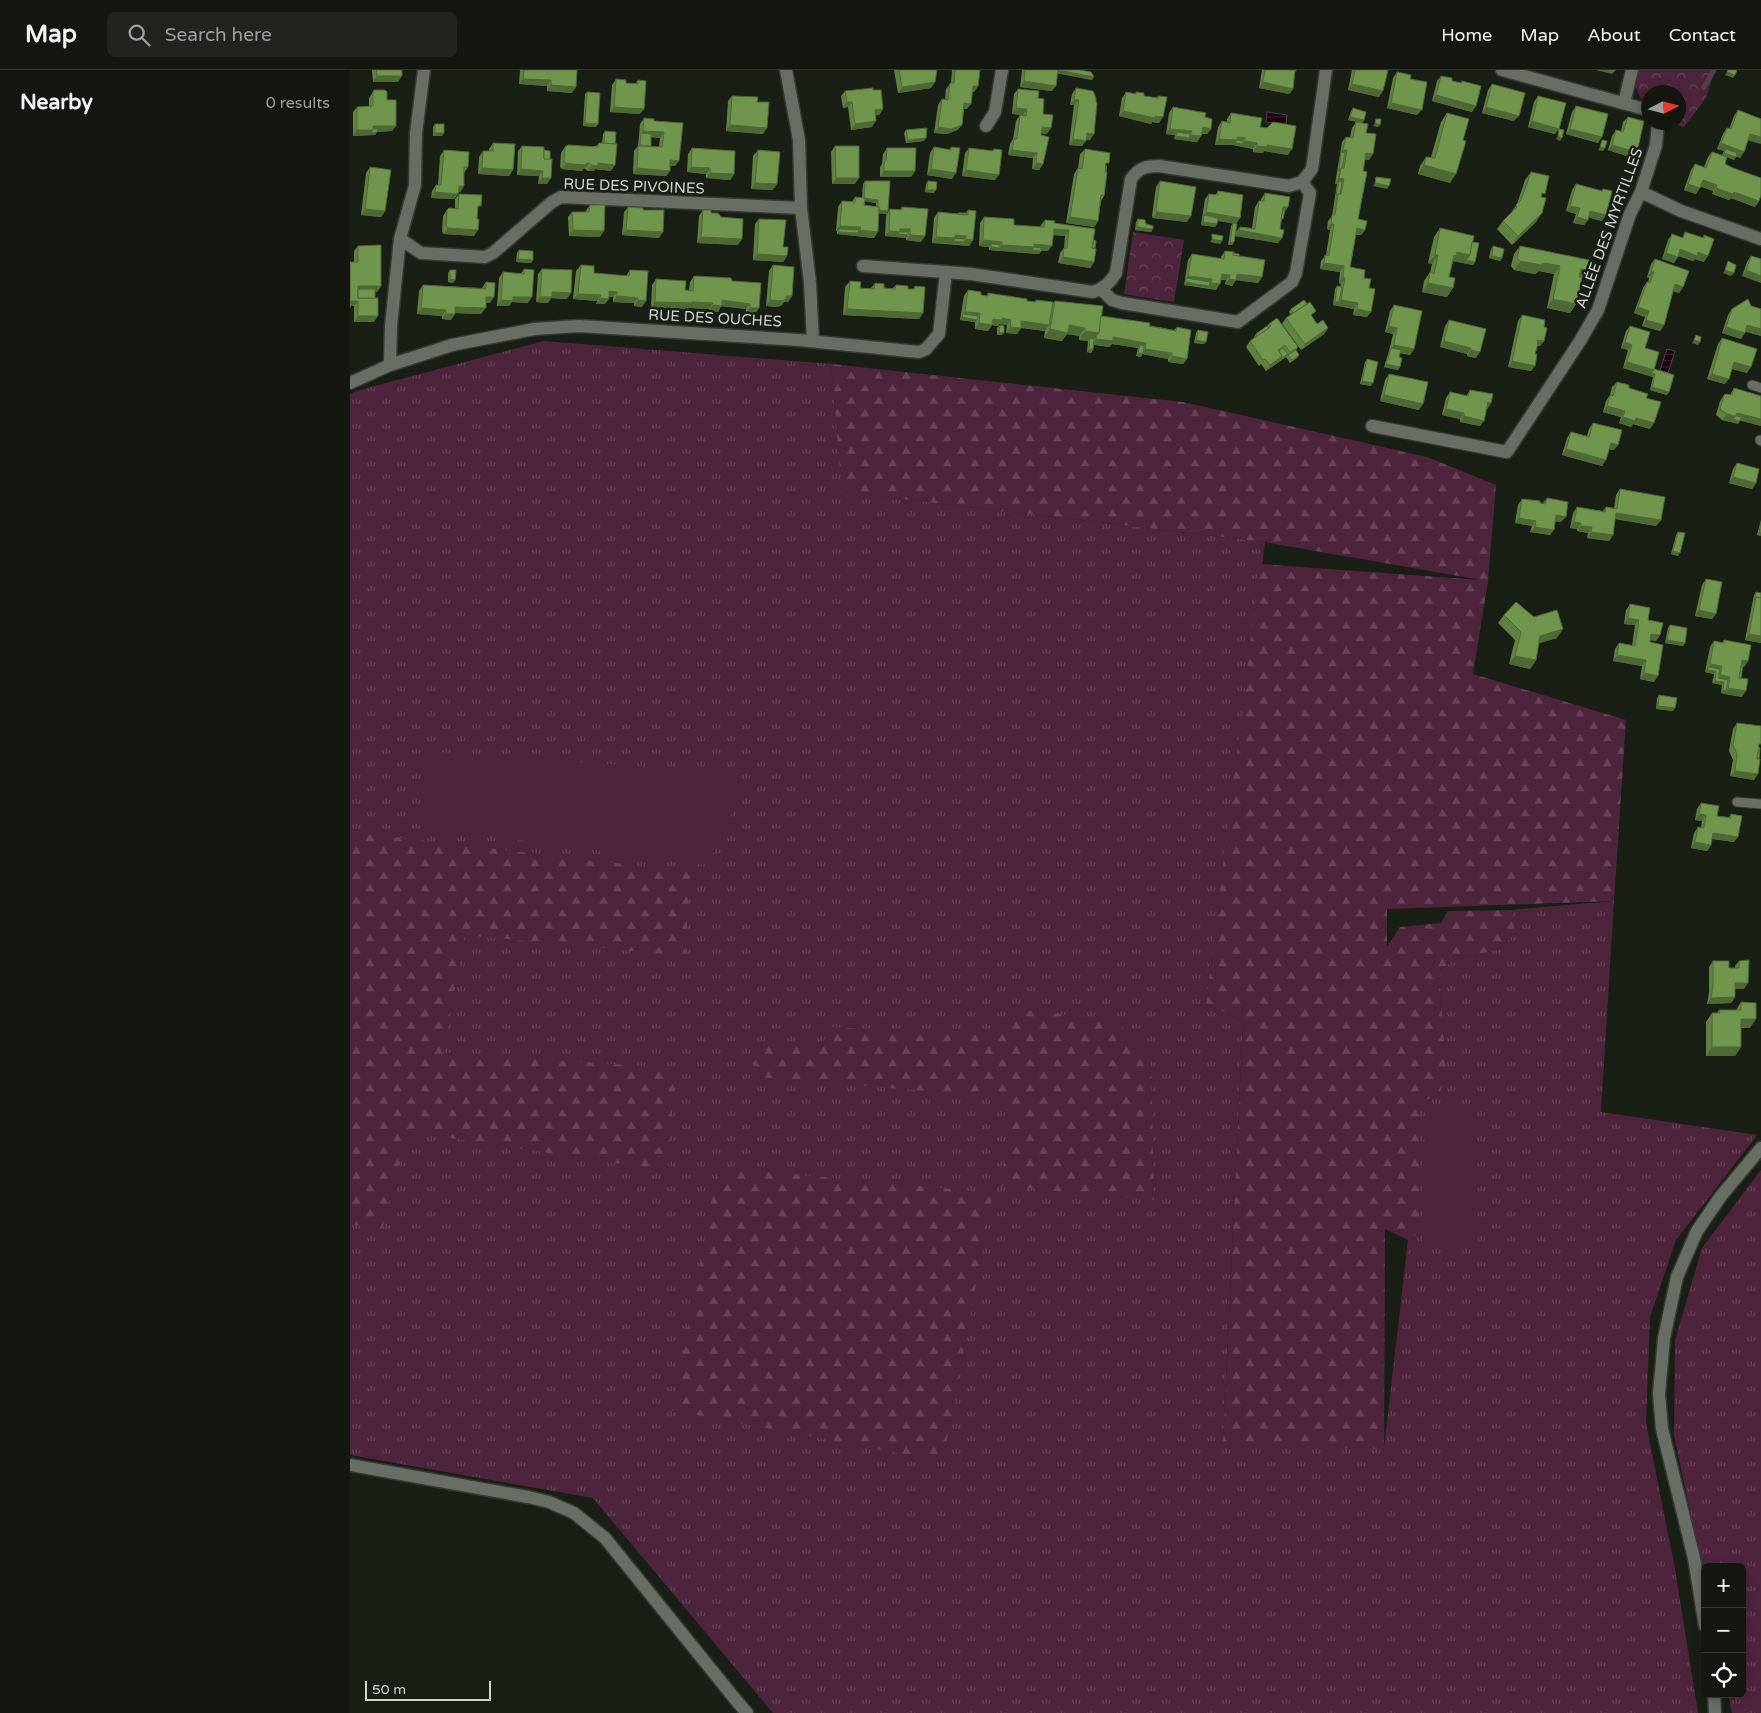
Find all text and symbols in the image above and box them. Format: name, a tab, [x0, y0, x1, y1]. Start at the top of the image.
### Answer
search box	[107, 12, 457, 57]
text: Map	[25, 20, 77, 49]
icon: search	[125, 21, 153, 49]
text: Search here	[165, 24, 272, 46]
text: Home	[1441, 24, 1492, 46]
text: Map	[1520, 24, 1559, 46]
text: About	[1587, 24, 1641, 46]
text: Contact	[1669, 24, 1736, 46]
north arrow	[1641, 85, 1686, 130]
text: Nearby	[20, 90, 93, 115]
text: 0 results	[266, 93, 330, 113]
street label: ALLÉE DES MYRTILLES	[1572, 145, 1646, 311]
street label: RUE DES PIVOINES	[563, 175, 705, 197]
street label: RUE DES OUCHES	[648, 306, 782, 330]
map controls	[1701, 1563, 1746, 1698]
button: +	[1701, 1563, 1746, 1608]
button: −	[1701, 1608, 1746, 1653]
button: locate	[1701, 1653, 1746, 1698]
scale bar	[365, 1678, 491, 1701]
text: 50 m	[372, 1681, 406, 1698]

